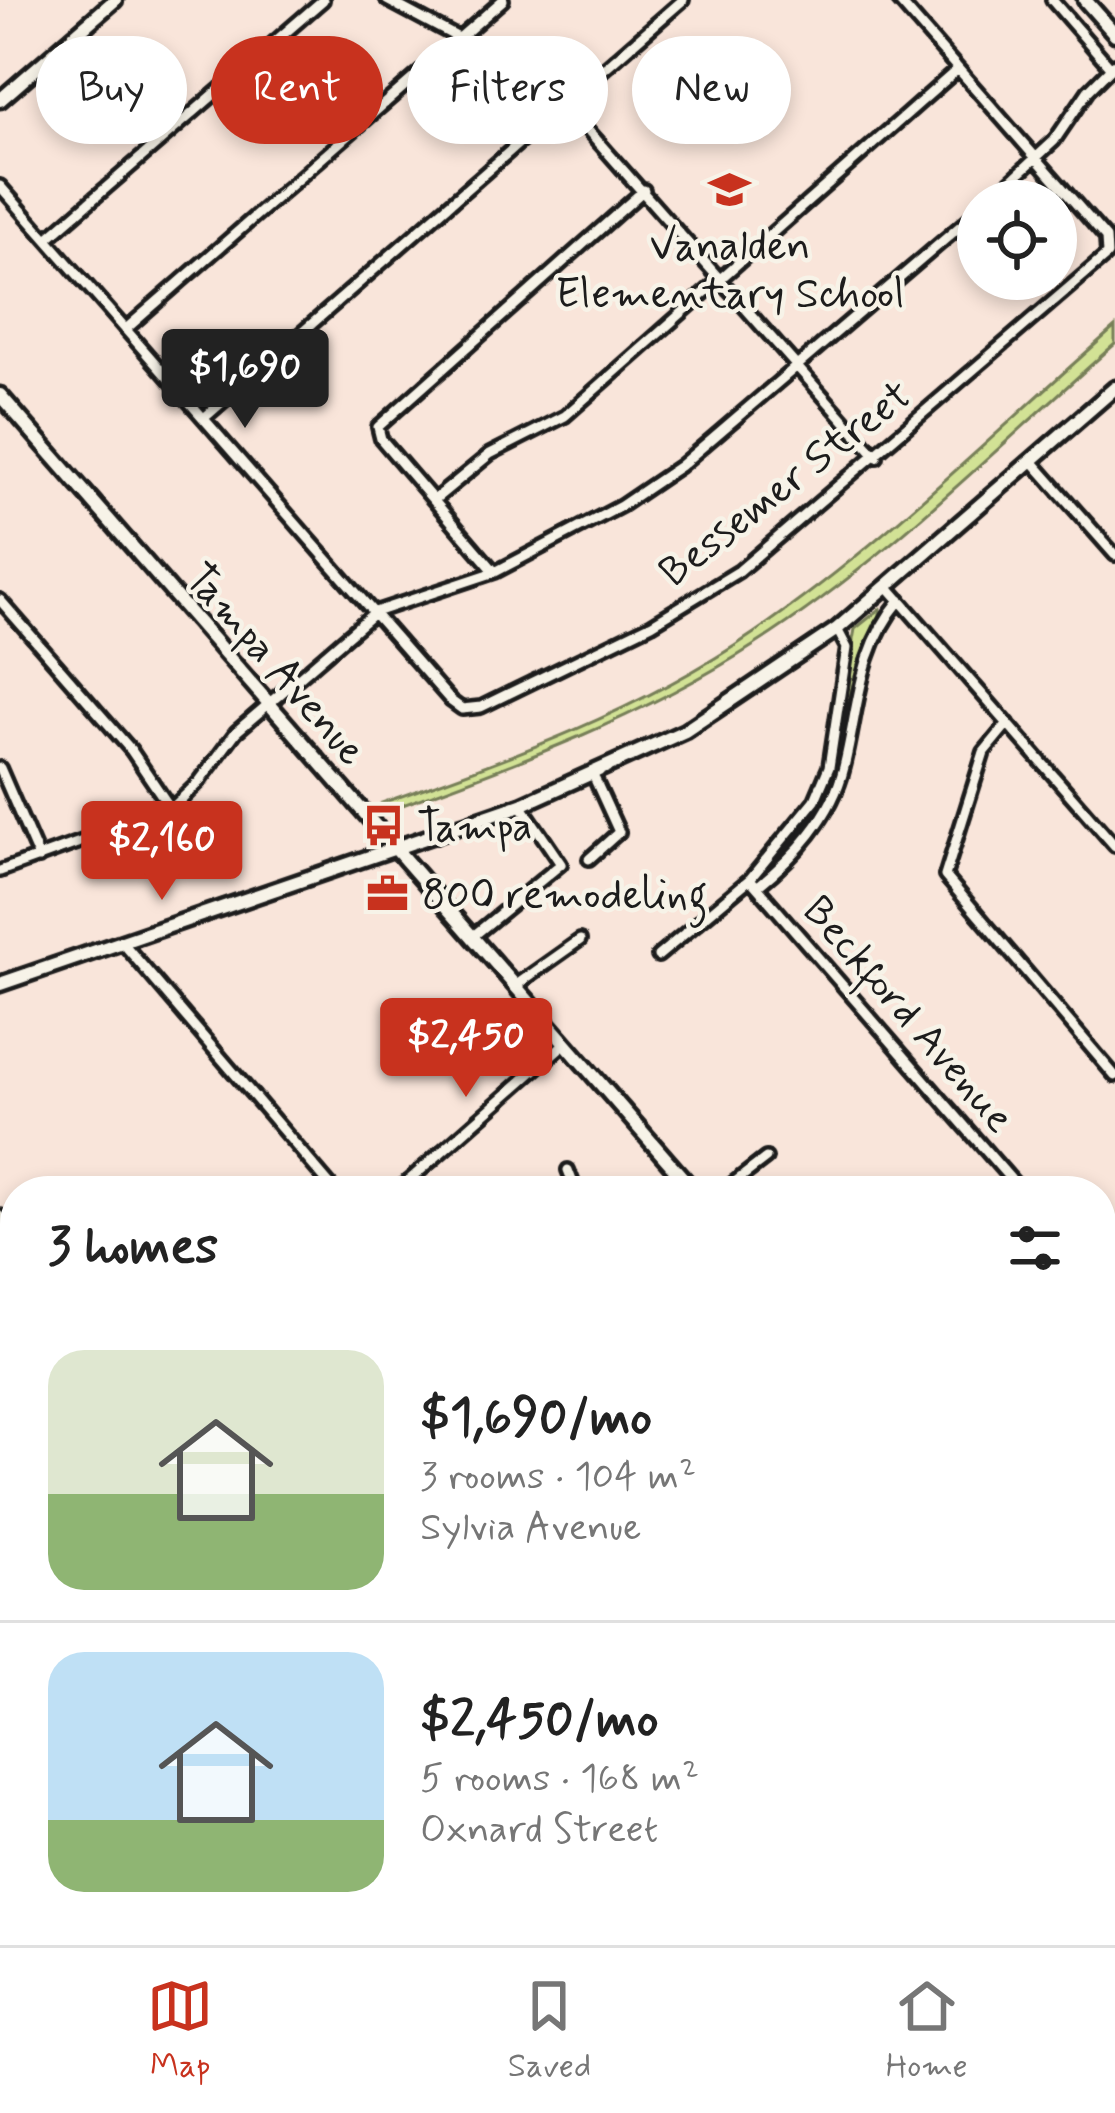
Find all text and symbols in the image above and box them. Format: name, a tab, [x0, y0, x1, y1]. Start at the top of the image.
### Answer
chip: Buy	[36, 36, 187, 144]
chip: Rent	[211, 36, 383, 144]
chip: Filters	[407, 36, 608, 144]
chip: New	[632, 36, 791, 144]
school or university icon: Vanalden Elementary School	[707, 167, 753, 213]
map controls	[957, 180, 1077, 300]
button: locate	[957, 180, 1077, 300]
place label: Vanalden Elementary School	[555, 220, 905, 323]
pin: $1,690	[147, 329, 343, 431]
text: $1,690	[189, 342, 301, 393]
street label: Bessemer Street	[649, 369, 924, 601]
street label: Tampa Avenue	[171, 552, 378, 778]
pin: $2,160	[64, 801, 260, 903]
place label: Tampa	[417, 801, 532, 856]
bus stop icon: Tampa	[360, 802, 406, 848]
text: $2,160	[108, 814, 216, 865]
place label: 800 remodeling	[422, 869, 708, 928]
office icon: 800 remodeling	[365, 870, 411, 916]
street label: Beckford Avenue	[787, 885, 1025, 1147]
pin: $2,450	[368, 998, 564, 1100]
text: $2,450	[407, 1011, 525, 1062]
text: 3 homes	[48, 1215, 218, 1281]
icon: filters	[1002, 1215, 1068, 1281]
text: $1,690/mo	[420, 1386, 652, 1452]
icon: home	[144, 1398, 288, 1542]
text: 3 rooms · 104 m²	[420, 1452, 696, 1503]
text: Sylvia Avenue	[420, 1503, 641, 1554]
text: $2,450/mo	[420, 1688, 658, 1754]
icon: home	[144, 1700, 288, 1844]
text: 5 rooms · 168 m²	[420, 1754, 699, 1805]
text: Oxnard Street	[420, 1805, 658, 1856]
tab: Map	[147, 1973, 213, 2089]
tab: Saved	[508, 1973, 591, 2089]
tab: Home	[886, 1973, 968, 2089]

